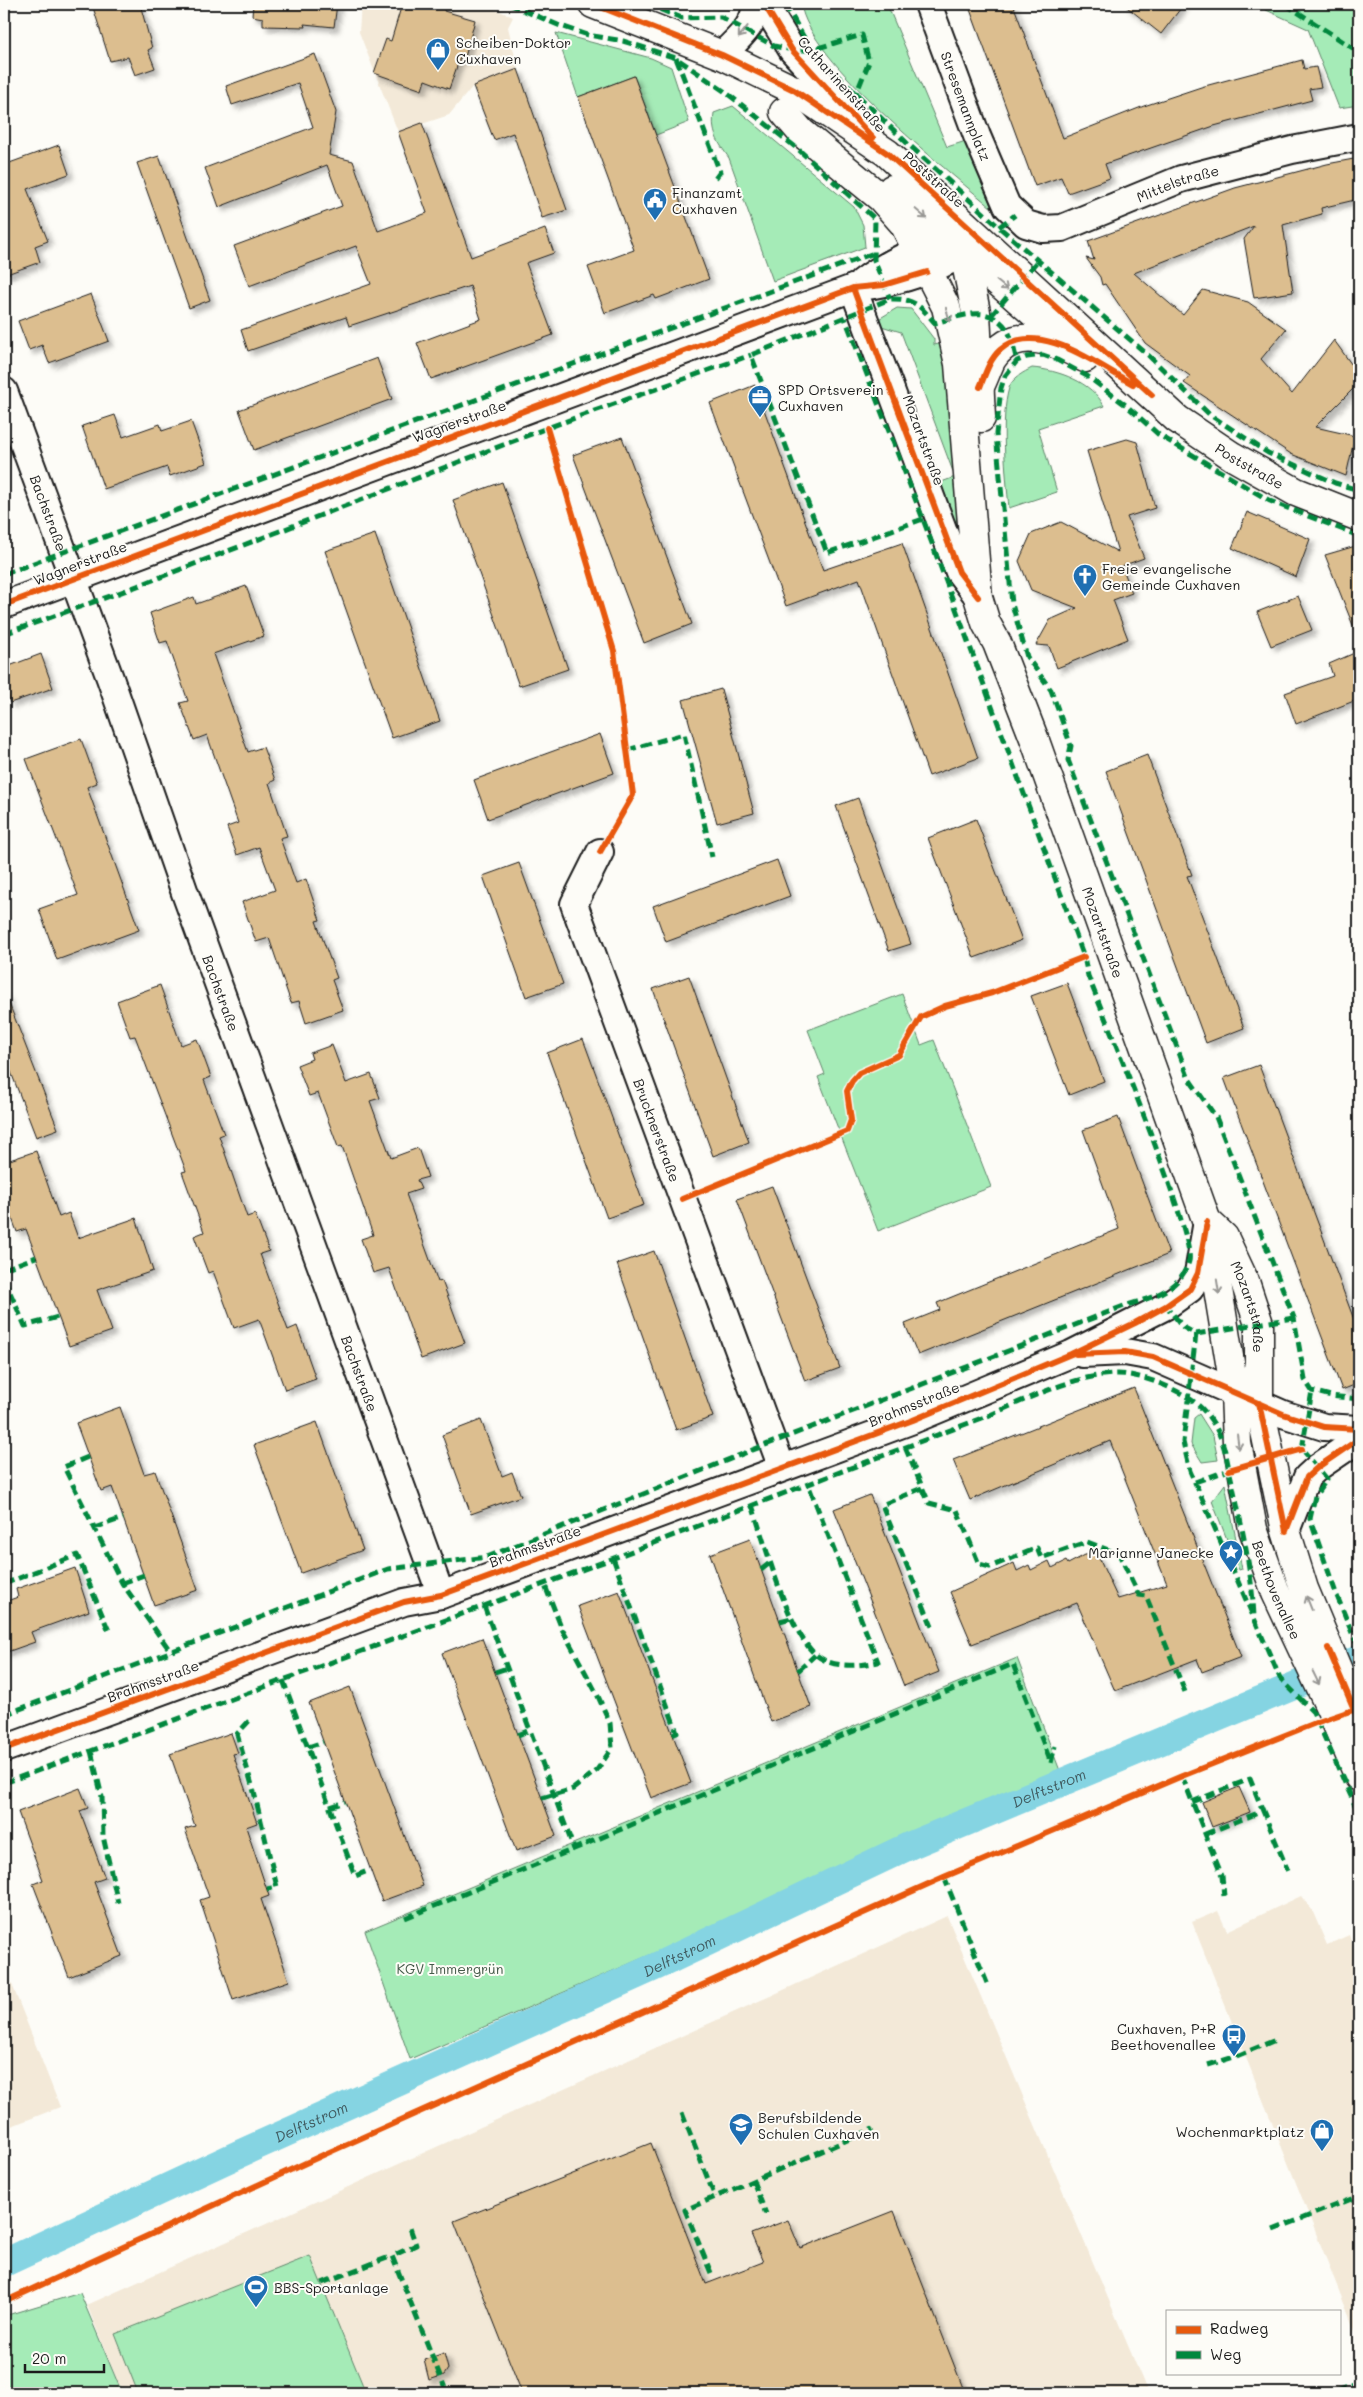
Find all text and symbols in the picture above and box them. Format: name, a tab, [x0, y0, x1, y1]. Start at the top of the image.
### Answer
one-way arrow	[738, 25, 749, 38]
street label: Catharinenstraße	[794, 32, 890, 136]
place label: Scheiben-Doktor Cuxhaven	[456, 33, 571, 68]
shop icon: Scheiben-Doktor Cuxhaven	[425, 37, 451, 71]
street label: Stresemannplatz	[937, 49, 996, 164]
street label: Poststraße	[899, 146, 969, 212]
street label: Mittelstraße	[1133, 160, 1221, 206]
place label: Finanzamt Cuxhaven	[672, 183, 742, 218]
public building icon: Finanzamt Cuxhaven	[642, 187, 668, 221]
one-way arrow	[914, 209, 927, 220]
one-way arrow	[995, 280, 1008, 291]
one-way arrow	[944, 307, 954, 323]
place label: SPD Ortsverein Cuxhaven	[778, 380, 883, 415]
office icon: SPD Ortsverein Cuxhaven	[747, 384, 773, 418]
street label: Mozartstraße	[899, 392, 949, 488]
street label: Wagnerstraße	[409, 395, 509, 447]
street label: Poststraße	[1212, 438, 1287, 493]
street label: Bachstraße	[26, 472, 72, 554]
street label: Wagnerstraße	[30, 536, 130, 590]
place label: Freie evangelische Gemeinde Cuxhaven	[1102, 559, 1240, 594]
church icon: Freie evangelische Gemeinde Cuxhaven	[1072, 563, 1098, 597]
street label: Mozartstraße	[1078, 884, 1128, 980]
street label: Bachstraße	[199, 952, 244, 1034]
street label: Brucknerstraße	[630, 1076, 685, 1184]
street label: Mozartstraße	[1227, 1258, 1269, 1353]
one-way arrow	[1213, 1279, 1223, 1295]
street label: Bachstraße	[338, 1333, 383, 1414]
street label: Brahmsstraße	[866, 1377, 962, 1431]
one-way arrow	[1233, 1433, 1243, 1449]
street label: Brahmsstraße	[486, 1521, 584, 1571]
street label: Beethovenallee	[1248, 1538, 1306, 1642]
place icon: Marianne Janecke	[1218, 1539, 1244, 1573]
place label: Marianne Janecke	[1088, 1543, 1214, 1562]
one-way arrow	[1304, 1596, 1314, 1611]
street label: Brahmsstraße	[104, 1656, 202, 1706]
one-way arrow	[1312, 1670, 1321, 1685]
water label: Delftstrom	[1009, 1764, 1089, 1812]
water label: Delftstrom	[640, 1930, 719, 1981]
park label: KGV Immergrün	[396, 1959, 504, 1978]
place label: Cuxhaven, P+R Beethovenallee	[1111, 2019, 1216, 2054]
bus stop icon: Cuxhaven, P+R Beethovenallee	[1221, 2023, 1247, 2057]
water label: Delftstrom	[271, 2096, 351, 2147]
place label: Berufsbildende Schulen Cuxhaven	[758, 2108, 879, 2143]
school or university icon: Berufsbildende Schulen Cuxhaven	[728, 2112, 754, 2146]
shop icon: Wochenmarktplatz	[1309, 2118, 1335, 2152]
place label: Wochenmarktplatz	[1176, 2122, 1304, 2141]
sports icon: BBS-Sportanlage	[243, 2274, 269, 2308]
place label: BBS-Sportanlage	[274, 2278, 389, 2297]
legend	[1166, 2310, 1340, 2374]
text: Radweg	[1210, 2318, 1268, 2338]
scale bar	[25, 2342, 104, 2374]
text: Weg	[1210, 2344, 1241, 2364]
text: 20 m	[32, 2348, 66, 2368]

